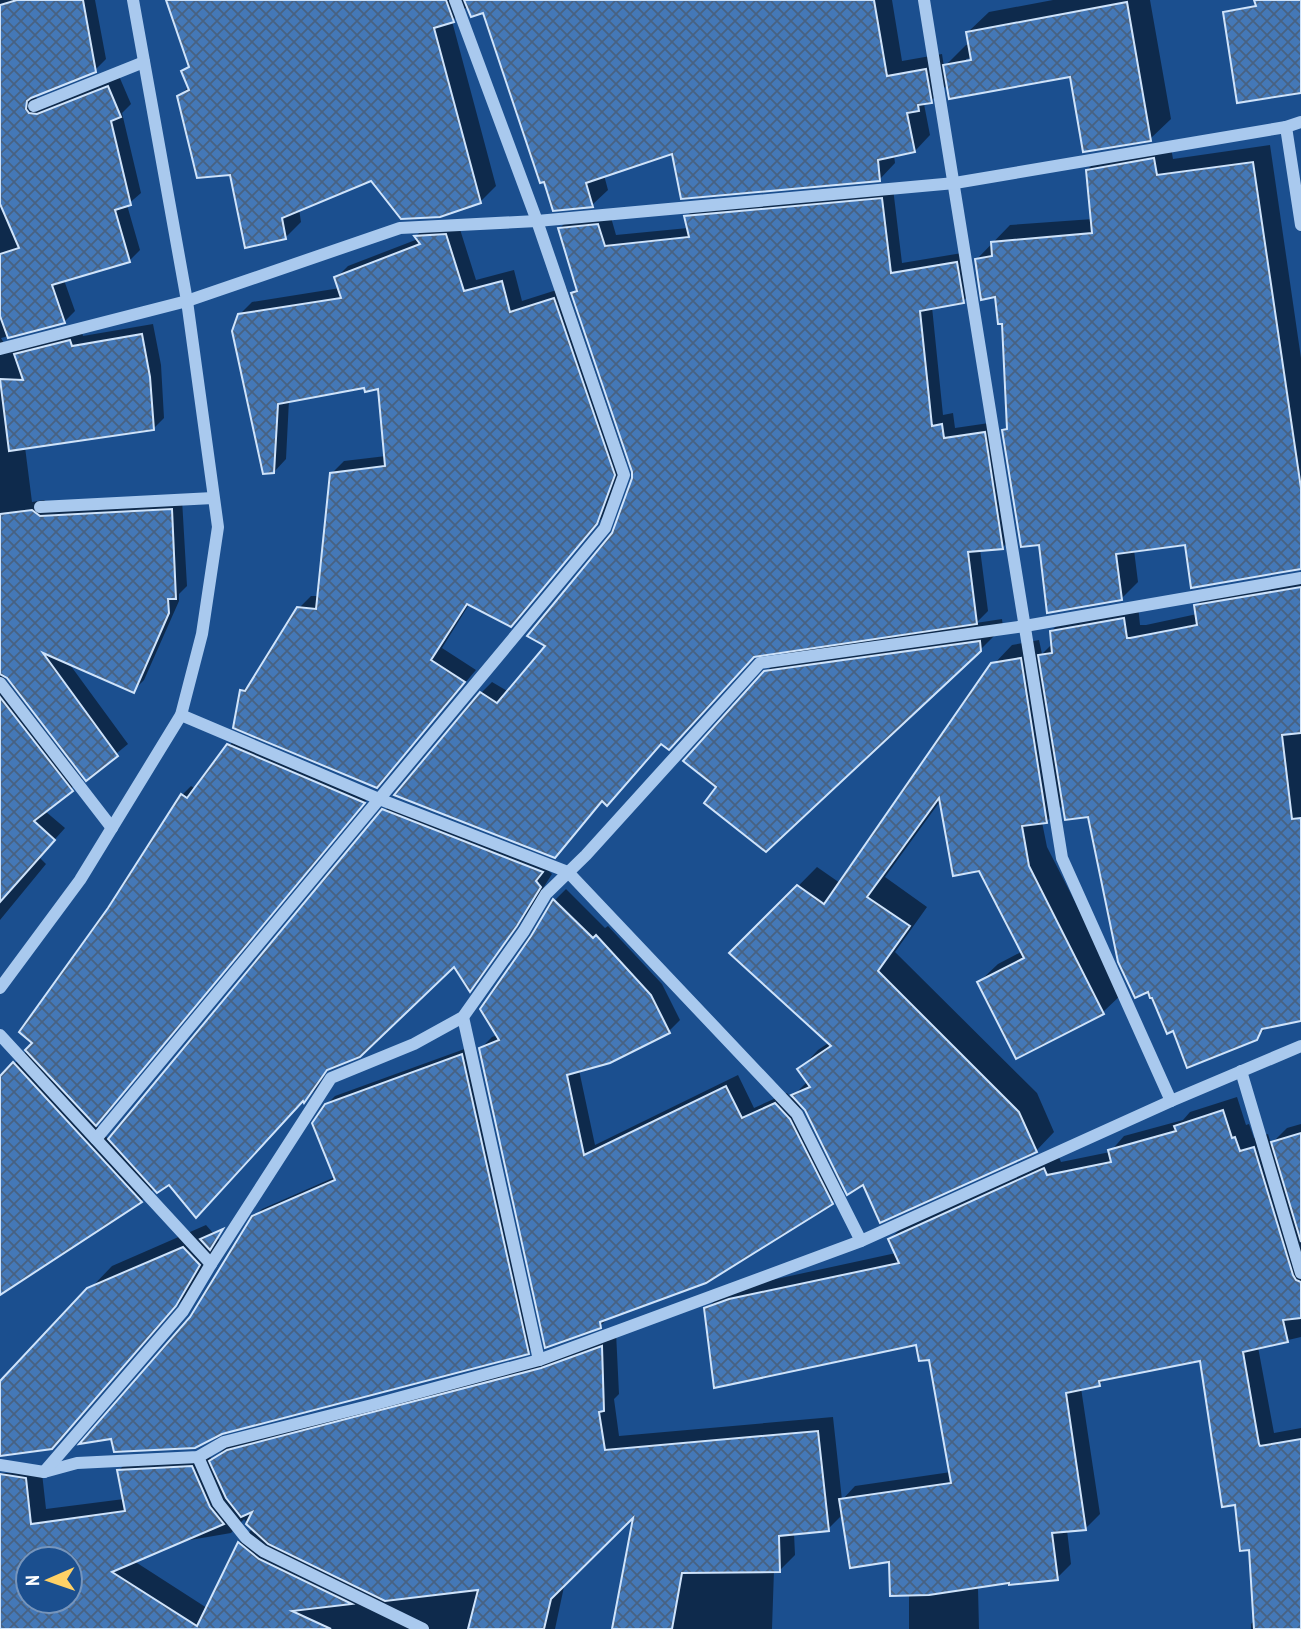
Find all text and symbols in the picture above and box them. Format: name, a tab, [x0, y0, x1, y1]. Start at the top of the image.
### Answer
north arrow	[14, 1545, 84, 1615]
text: N	[20, 1575, 44, 1586]

